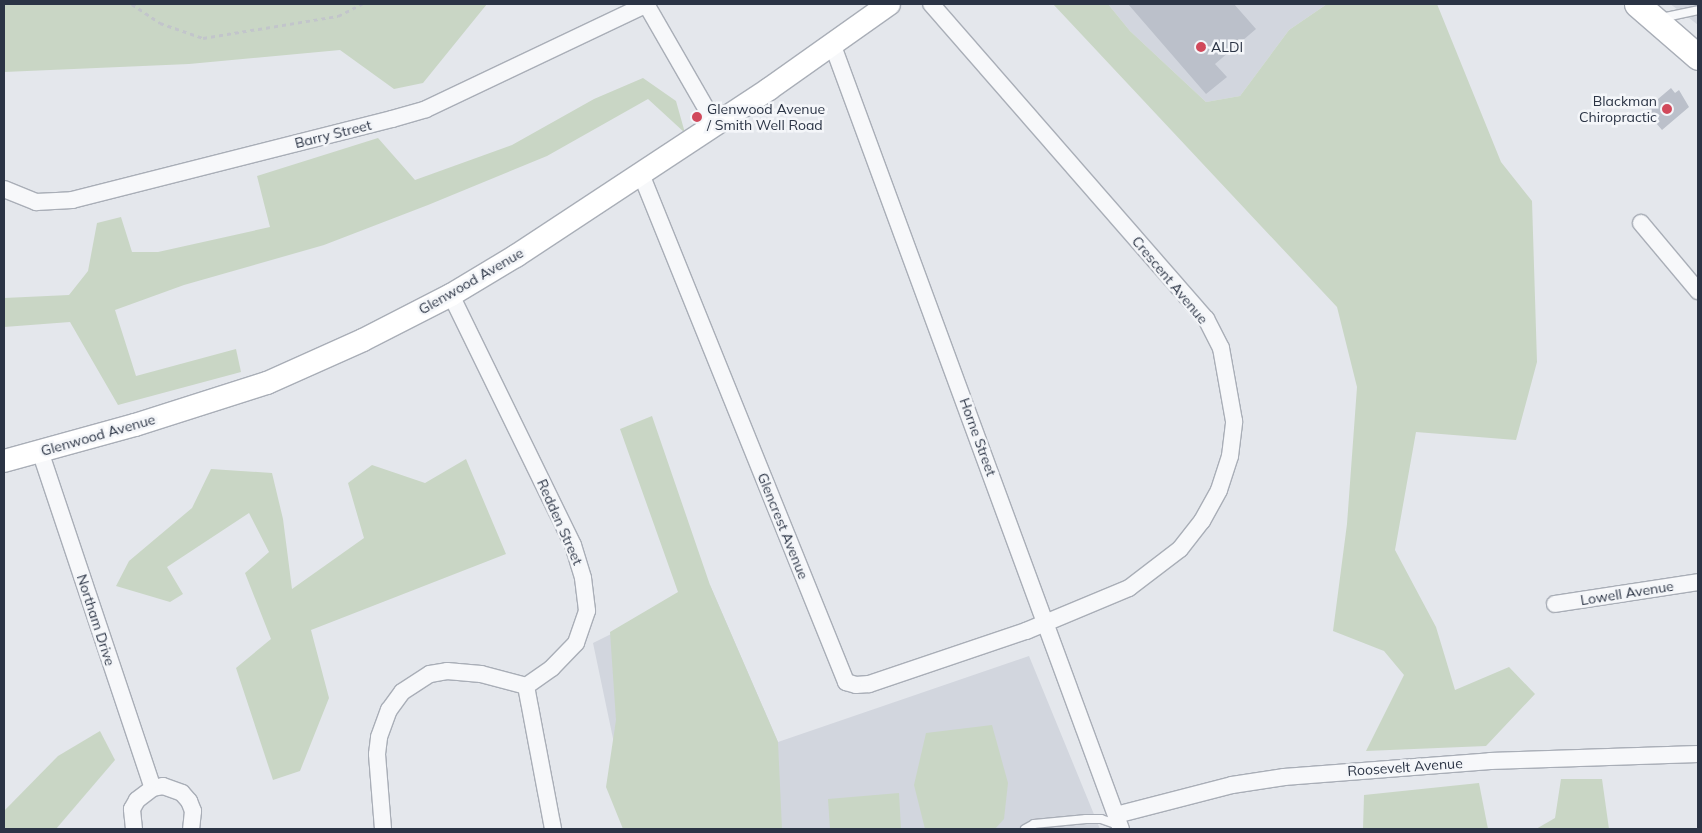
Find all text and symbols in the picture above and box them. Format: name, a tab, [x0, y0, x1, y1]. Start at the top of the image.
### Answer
place label: ALDI	[1211, 39, 1243, 55]
marker: ALDI	[1195, 41, 1207, 53]
place label: Blackman Chiropractic	[1579, 93, 1657, 125]
place label: Glenwood Avenue / Smith Well Road	[707, 101, 825, 134]
marker: Blackman Chiropractic	[1661, 103, 1673, 115]
marker: Glenwood Avenue / Smith Well Road	[691, 111, 703, 123]
street label: Barry Street	[293, 116, 373, 152]
street label: Crescent Avenue	[1129, 233, 1211, 327]
street label: Glenwood Avenue	[416, 244, 526, 318]
street label: Horne Street	[956, 396, 1000, 478]
street label: Glenwood Avenue	[39, 411, 157, 459]
street label: Glencrest Avenue	[754, 470, 812, 582]
street label: Redden Street	[534, 476, 586, 568]
street label: Northam Drive	[73, 572, 119, 668]
street label: Lowell Avenue	[1579, 577, 1675, 609]
street label: Roosevelt Avenue	[1347, 755, 1463, 779]

